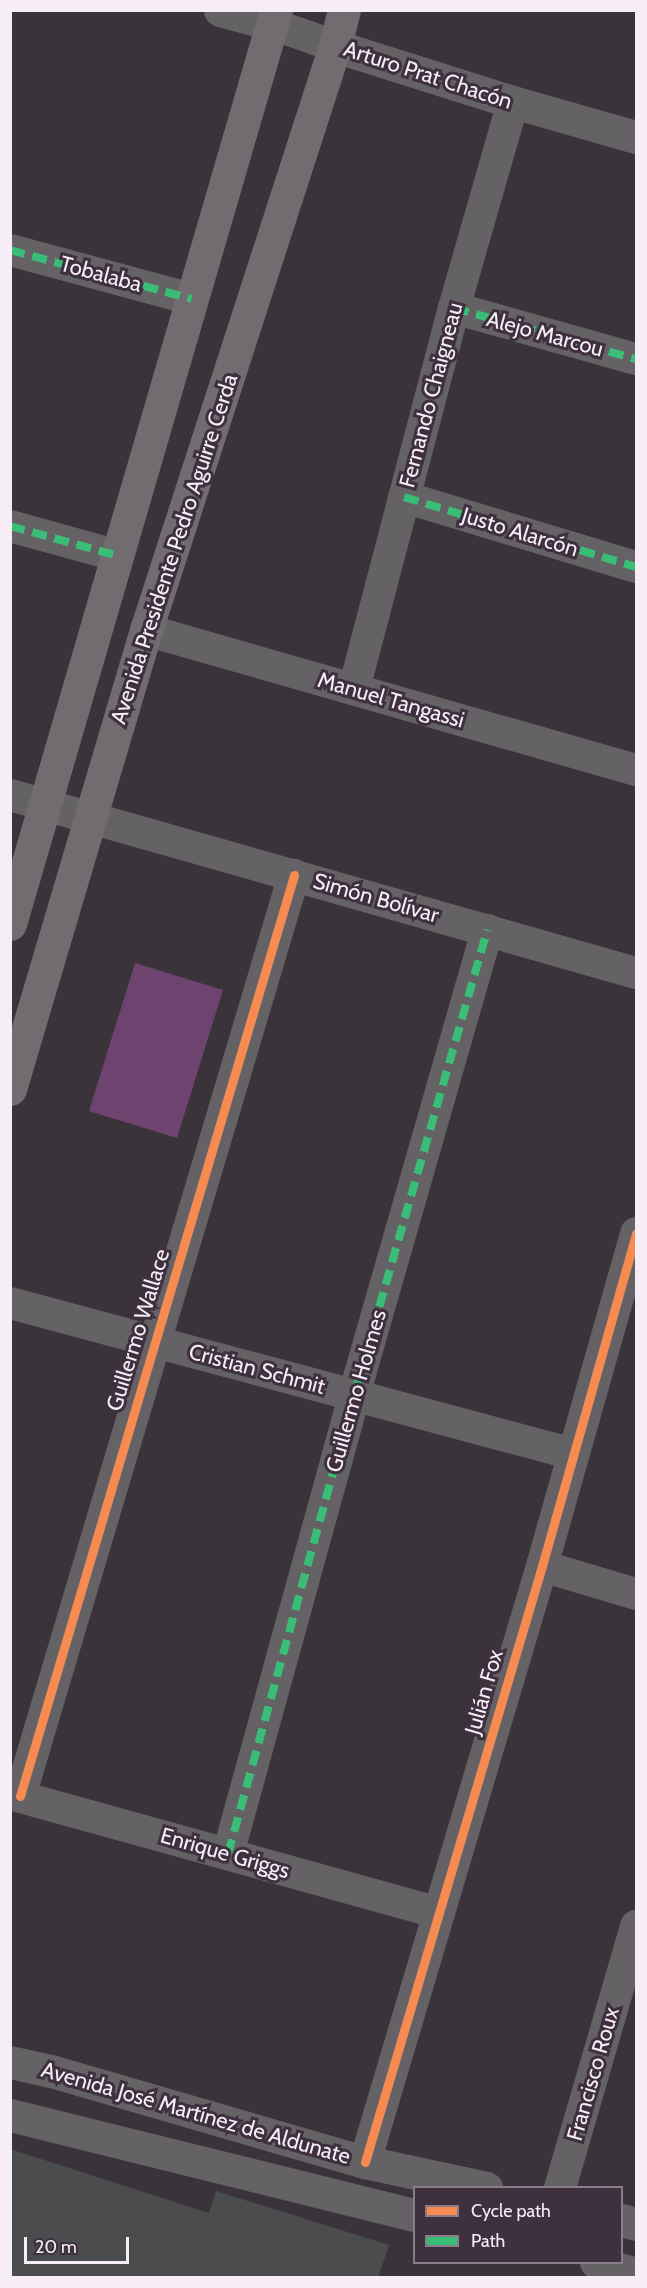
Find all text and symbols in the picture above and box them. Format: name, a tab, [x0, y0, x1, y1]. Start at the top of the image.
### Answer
street label: Arturo Prat Chacón	[341, 35, 515, 115]
street label: Tobalaba	[57, 250, 145, 298]
street label: Fernando Chaigneau	[394, 300, 468, 490]
street label: Alejo Marcou	[484, 306, 606, 362]
street label: Avenida Presidente Pedro Aguirre Cerda	[105, 371, 243, 727]
street label: Justo Alarcón	[459, 502, 581, 562]
street label: Manuel Tangassi	[315, 666, 467, 734]
street label: Simón Bolívar	[310, 867, 442, 929]
street label: Guillermo Wallace	[101, 1246, 175, 1414]
street label: Guillermo Holmes	[320, 1307, 392, 1475]
street label: Cristian Schmit	[186, 1338, 328, 1400]
street label: Julián Fox	[459, 1646, 509, 1738]
street label: Enrique Griggs	[157, 1822, 293, 1884]
street label: Francisco Roux	[561, 2004, 625, 2144]
street label: Avenida José Martínez de Aldunate	[38, 2056, 354, 2170]
legend	[413, 2186, 623, 2264]
text: Cycle path	[471, 2200, 551, 2222]
scale bar	[27, 2225, 132, 2263]
text: Path	[471, 2230, 505, 2252]
text: 20 m	[35, 2236, 77, 2258]

